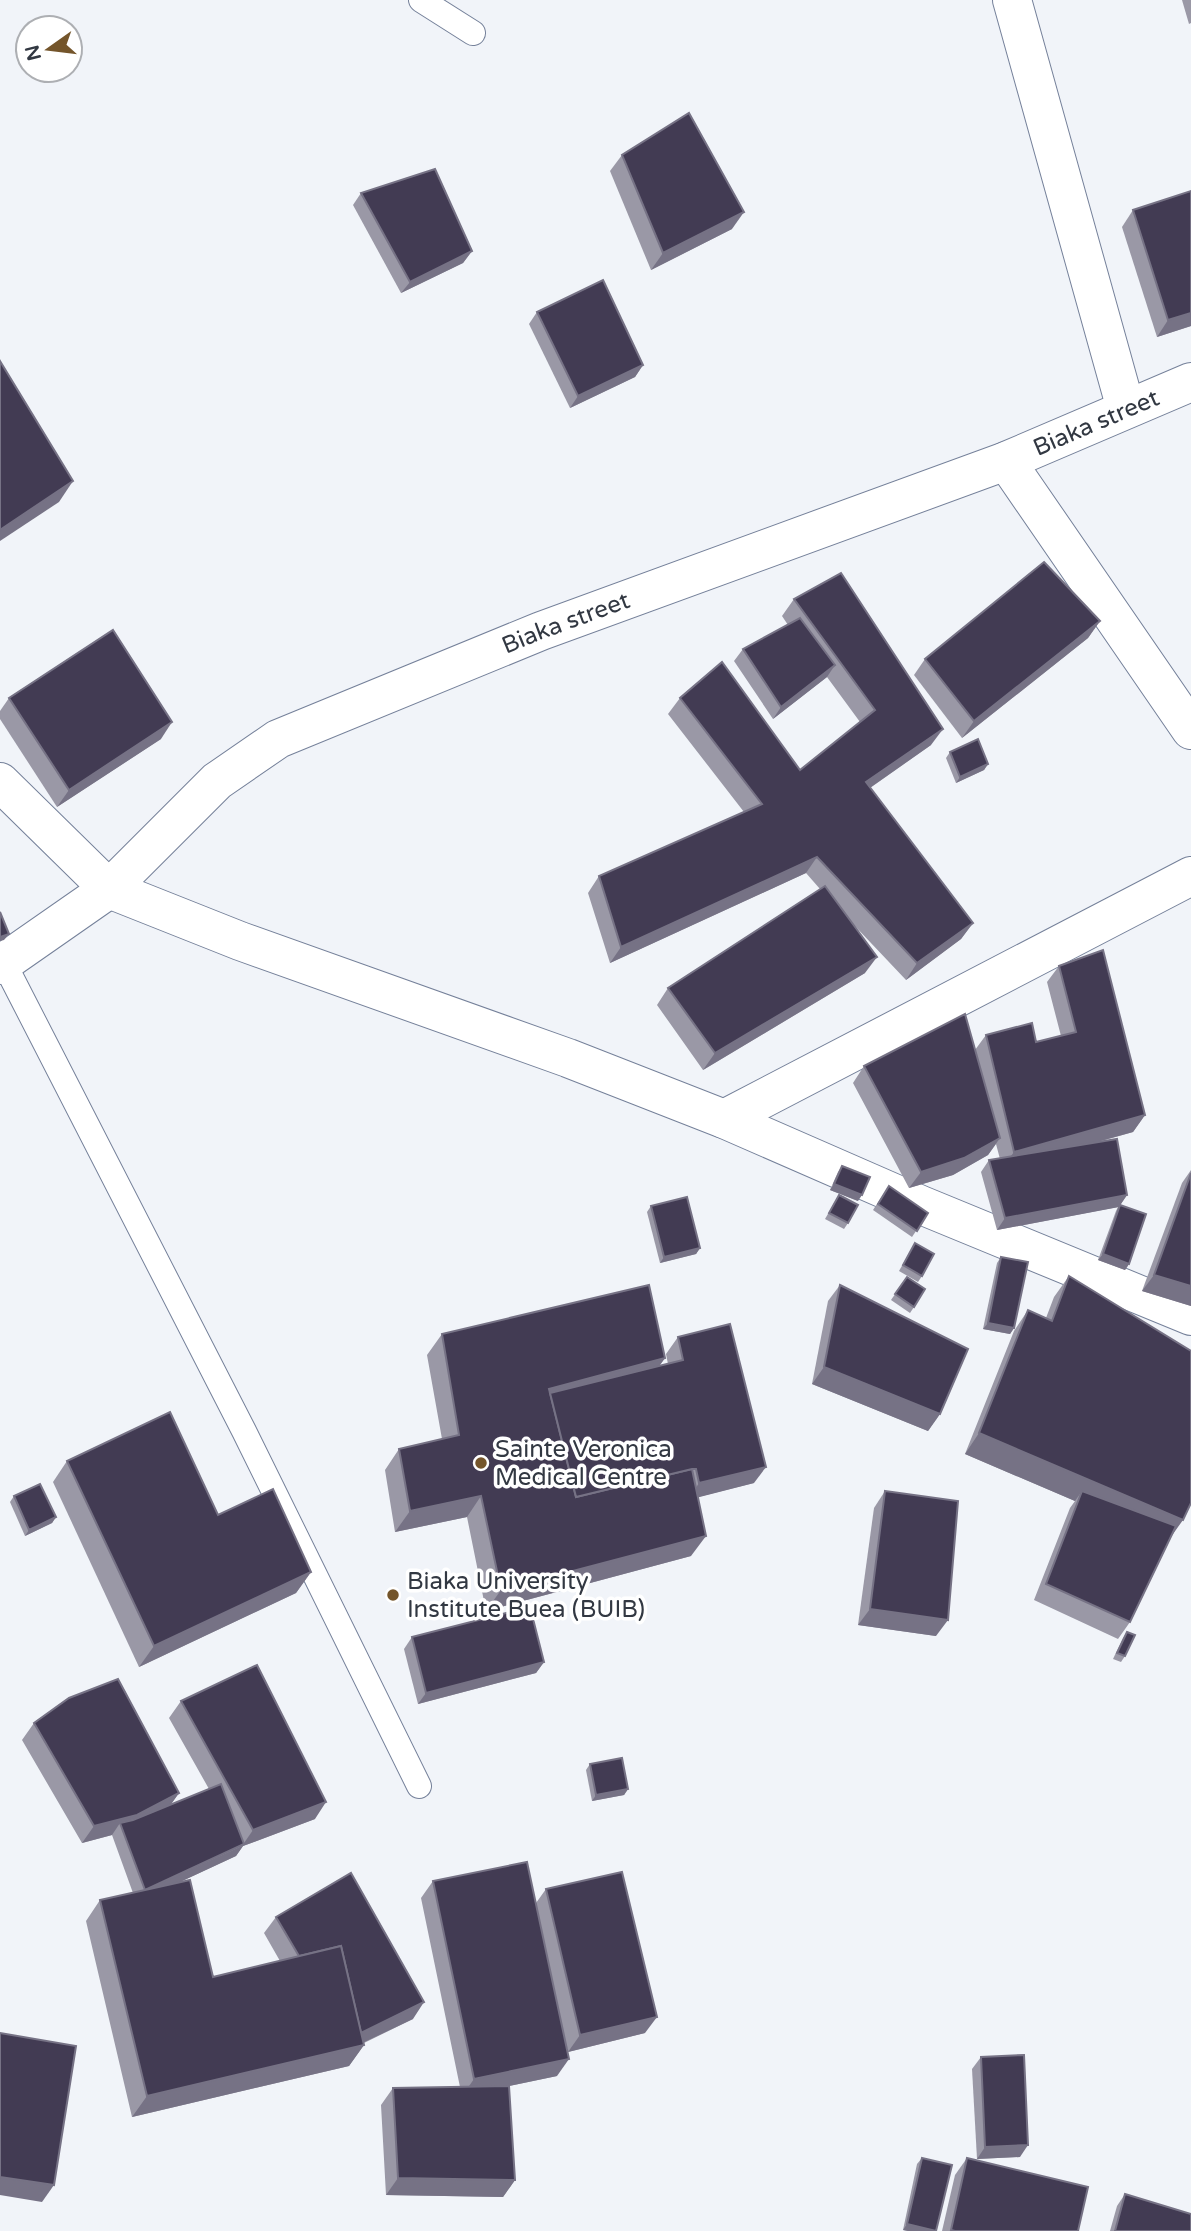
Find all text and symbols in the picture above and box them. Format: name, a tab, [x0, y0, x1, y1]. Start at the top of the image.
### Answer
north arrow	[14, 14, 84, 84]
text: N	[21, 43, 46, 63]
street label: Biaka street	[1029, 383, 1164, 462]
street label: Biaka street	[497, 585, 633, 660]
place label: Sainte Veronica Medical Centre	[495, 1435, 672, 1492]
marker: Sainte Veronica Medical Centre	[473, 1455, 489, 1471]
place label: Biaka University Institute Buea (BUIB)	[407, 1567, 645, 1624]
marker: Biaka University Institute Buea (BUIB)	[385, 1587, 401, 1603]

